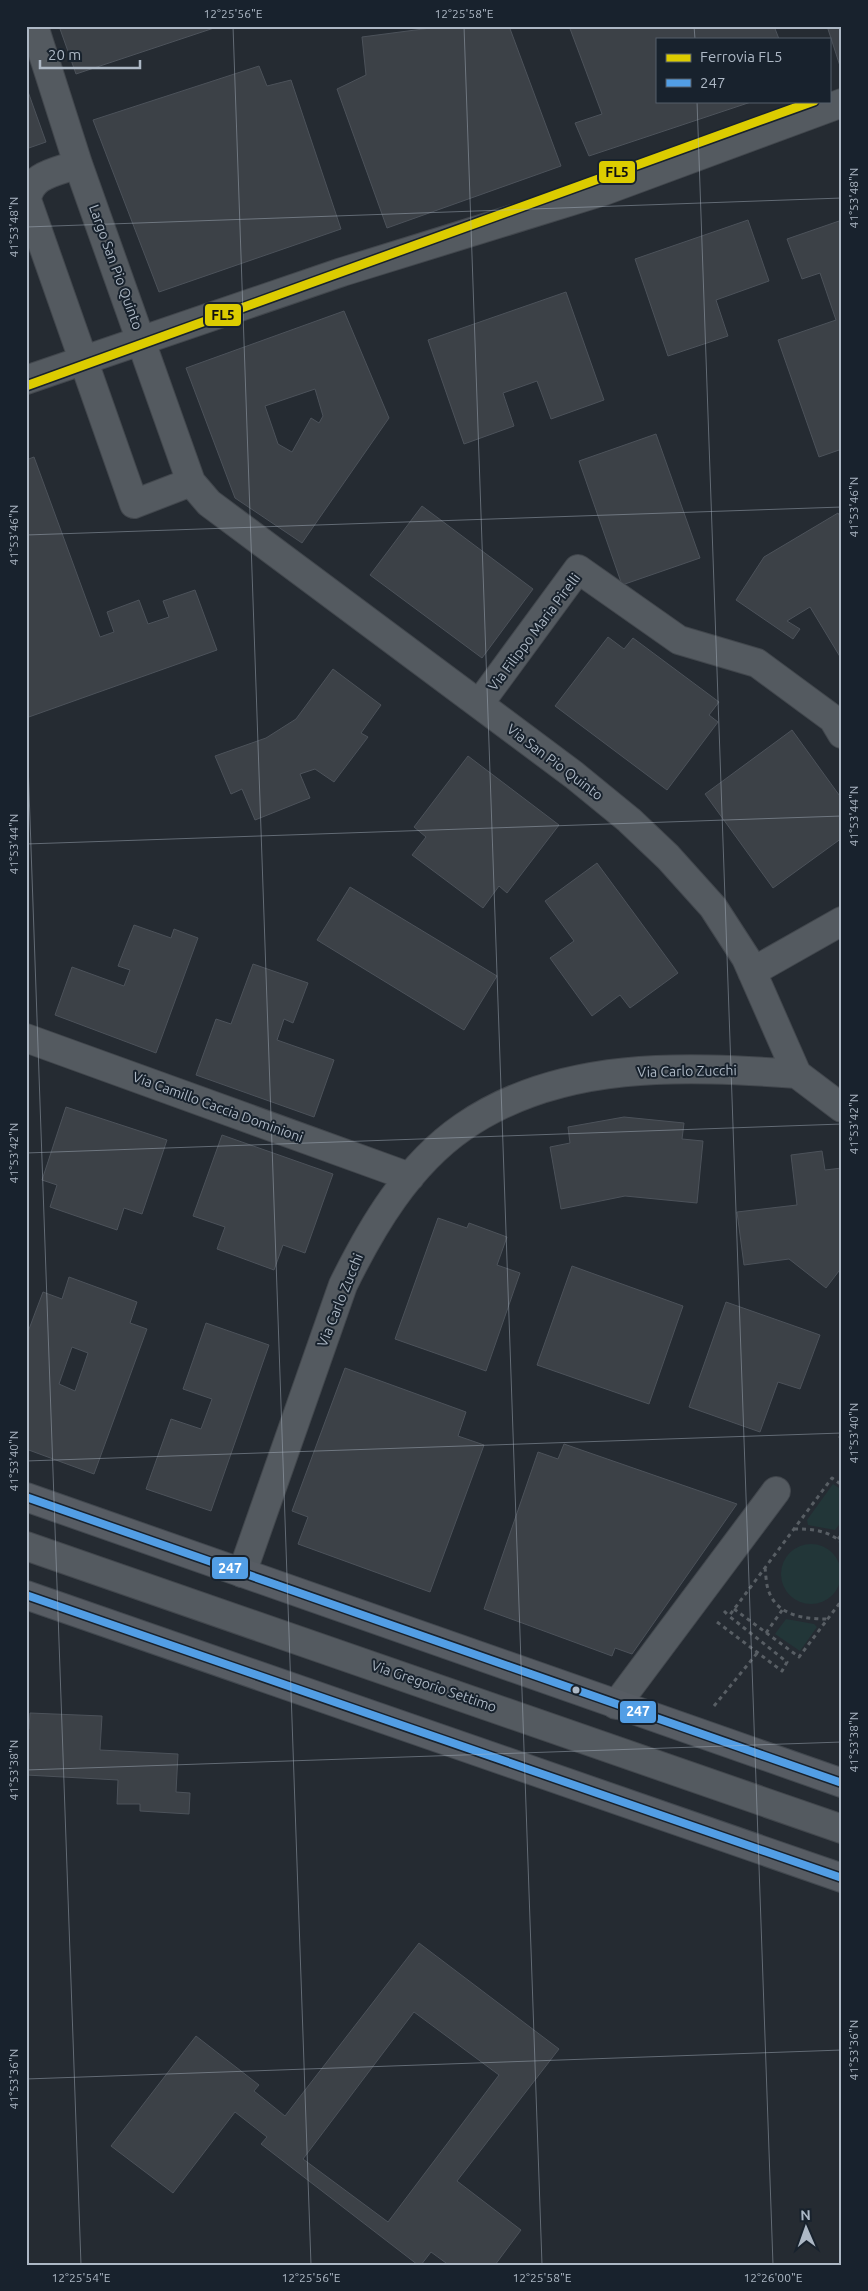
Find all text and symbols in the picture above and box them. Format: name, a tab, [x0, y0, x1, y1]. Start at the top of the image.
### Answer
text: 12°25'56"E	[204, 7, 263, 20]
text: 12°25'58"E	[435, 7, 494, 20]
scale bar	[40, 38, 140, 70]
legend	[656, 38, 830, 102]
text: 20 m	[48, 46, 81, 63]
text: Ferrovia FL5	[700, 48, 782, 65]
text: 247	[700, 74, 725, 91]
line badge: FL5	[598, 160, 636, 184]
text: FL5	[605, 164, 629, 180]
text: 41°53'48"N	[847, 168, 860, 228]
text: 41°53'48"N	[7, 197, 20, 257]
street label: Largo San Pio Quinto	[86, 202, 146, 332]
line badge: FL5	[204, 303, 242, 327]
text: FL5	[211, 307, 235, 323]
text: 41°53'46"N	[847, 477, 860, 537]
text: 41°53'46"N	[7, 505, 20, 565]
street label: Via Filippo Maria Pirelli	[485, 570, 583, 694]
street label: Via San Pio Quinto	[504, 721, 606, 803]
text: 41°53'44"N	[847, 786, 860, 846]
text: 41°53'44"N	[7, 814, 20, 874]
street label: Via Carlo Zucchi	[637, 1062, 737, 1080]
street label: Via Camillo Caccia Dominioni	[131, 1069, 305, 1145]
text: 41°53'42"N	[847, 1094, 860, 1154]
text: 41°53'42"N	[7, 1123, 20, 1183]
street label: Via Carlo Zucchi	[314, 1251, 366, 1349]
text: 41°53'40"N	[847, 1403, 860, 1463]
text: 41°53'40"N	[7, 1431, 20, 1491]
line badge: 247	[211, 1556, 249, 1580]
text: 247	[218, 1560, 242, 1576]
street label: Via Gregorio Settimo	[369, 1657, 499, 1715]
unlabelled marker	[571, 1685, 581, 1695]
line badge: 247	[619, 1700, 657, 1724]
text: 247	[626, 1703, 650, 1719]
text: 41°53'38"N	[847, 1712, 860, 1772]
text: 41°53'38"N	[7, 1740, 20, 1800]
text: 41°53'36"N	[847, 2020, 860, 2080]
text: 41°53'36"N	[7, 2049, 20, 2109]
north arrow	[780, 2204, 830, 2254]
text: N	[800, 2207, 811, 2223]
text: 12°25'54"E	[52, 2271, 111, 2284]
text: 12°25'56"E	[282, 2271, 341, 2284]
text: 12°25'58"E	[513, 2271, 572, 2284]
text: 12°26'00"E	[744, 2271, 803, 2284]

